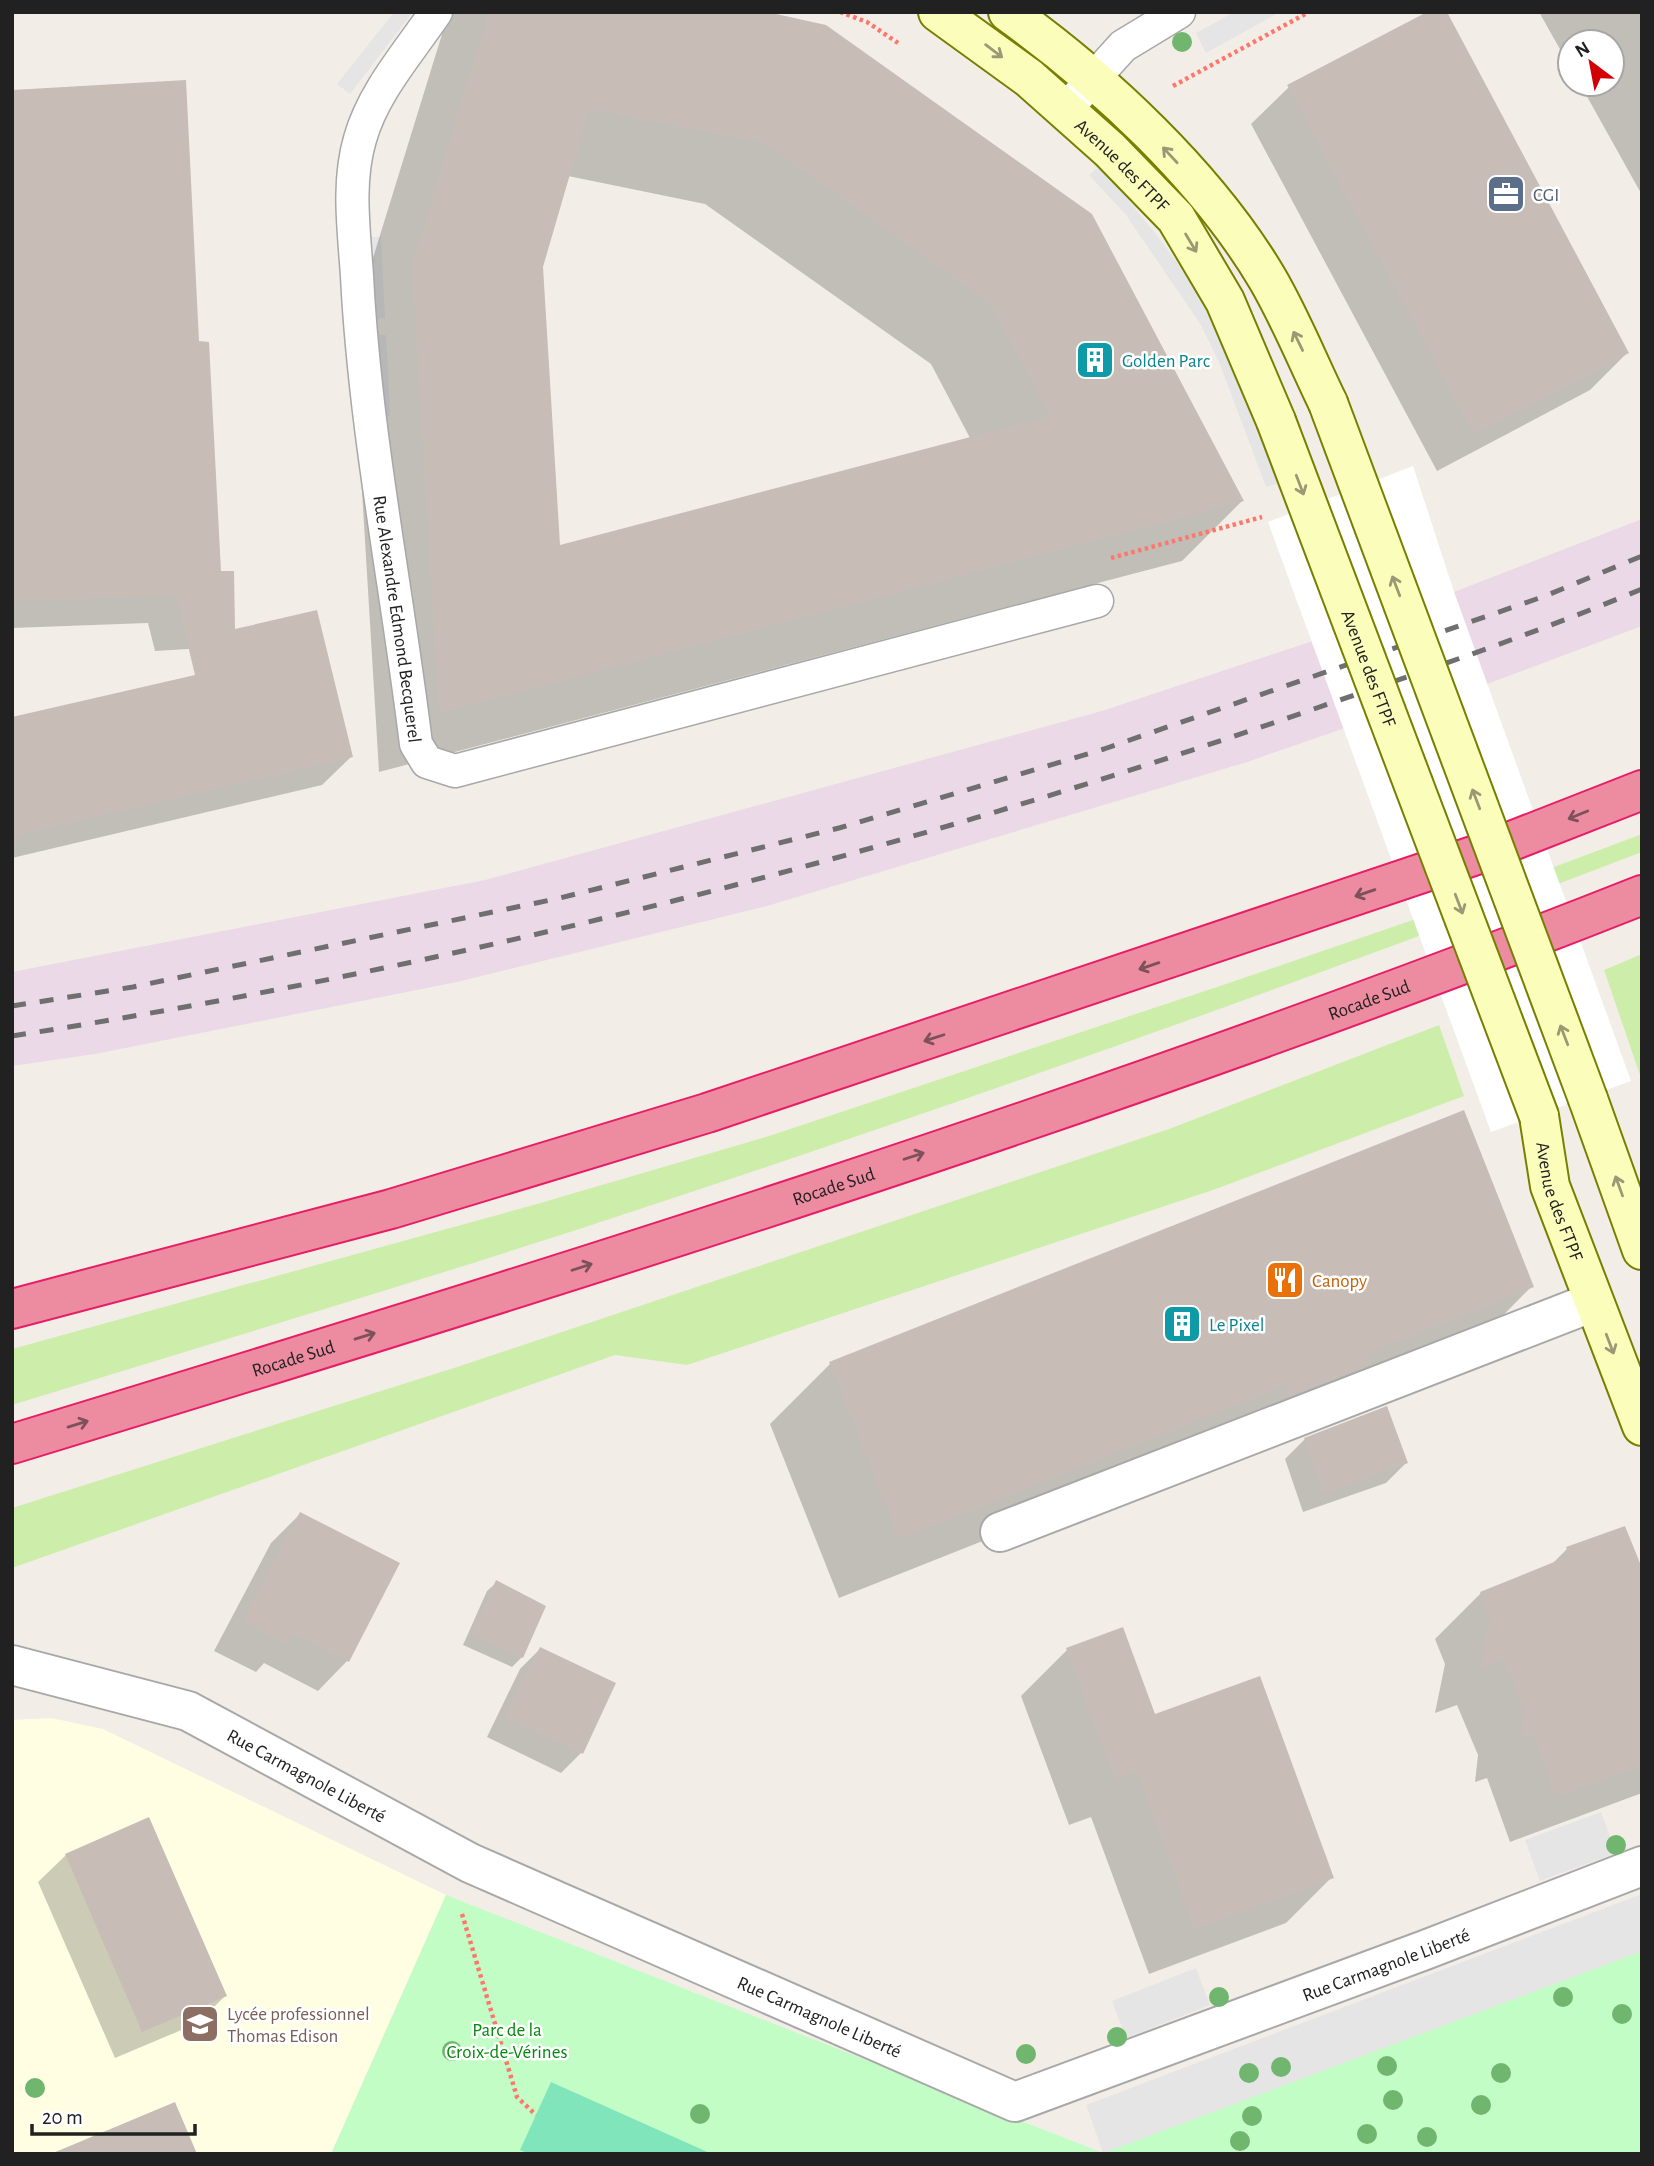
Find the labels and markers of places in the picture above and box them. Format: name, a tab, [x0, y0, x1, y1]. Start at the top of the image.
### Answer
office icon: CGI	[1485, 173, 1527, 215]
place label: CGI	[1533, 186, 1559, 205]
building icon: Golden Parc	[1074, 339, 1116, 381]
place label: Golden Parc	[1122, 352, 1210, 371]
restaurant icon: Canopy	[1264, 1259, 1306, 1301]
place label: Canopy	[1312, 1272, 1367, 1291]
building icon: Le Pixel	[1161, 1303, 1203, 1345]
place label: Le Pixel	[1209, 1316, 1264, 1335]
school or university icon: Lycée professionnel Thomas Edison	[179, 2003, 221, 2045]
place label: Lycée professionnel Thomas Edison	[227, 2005, 370, 2046]

